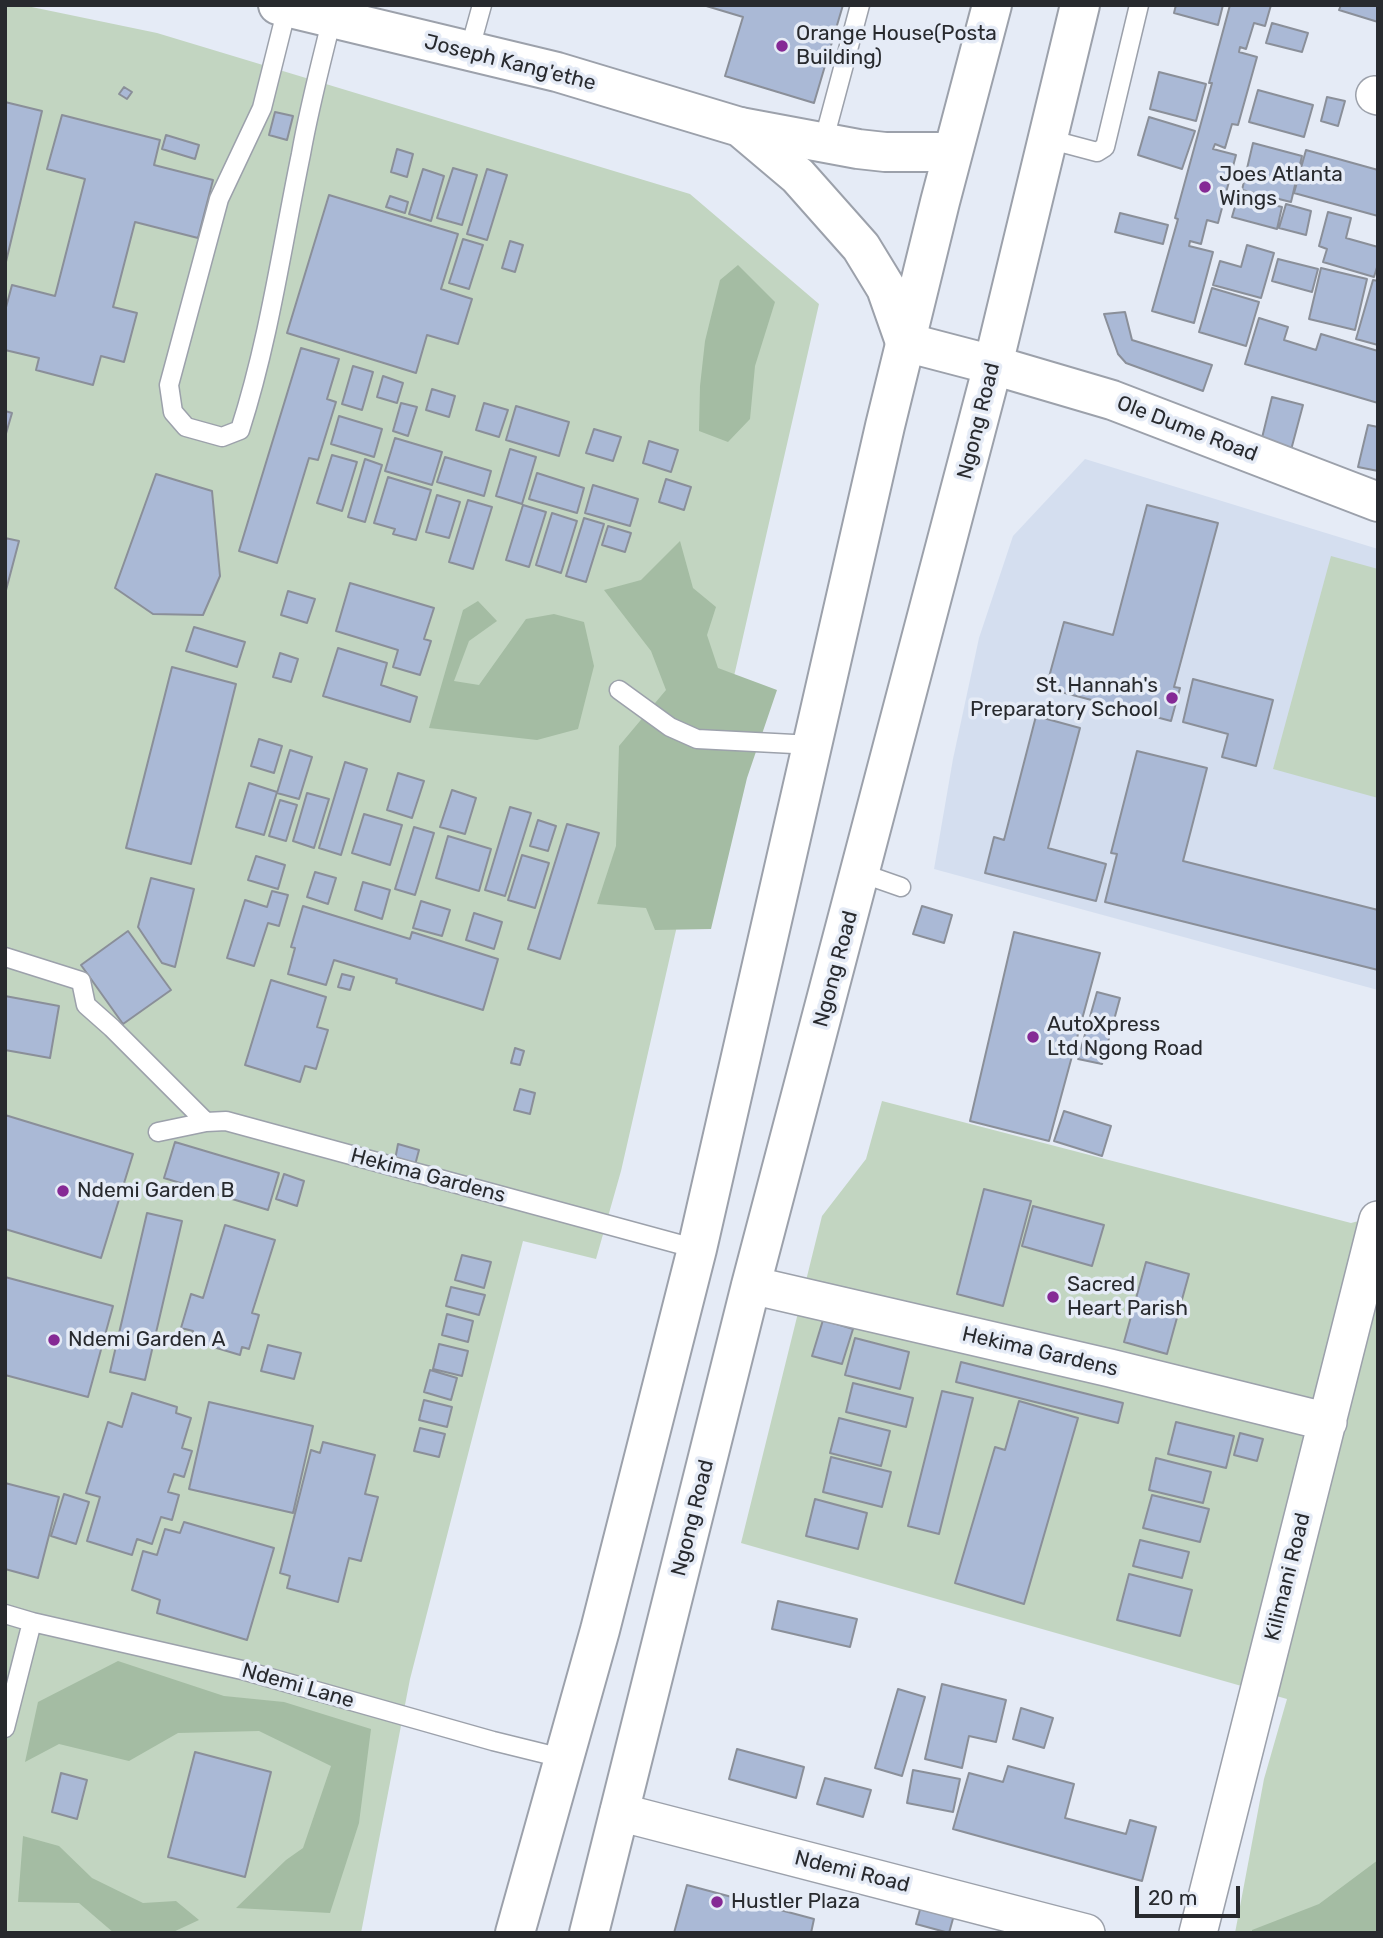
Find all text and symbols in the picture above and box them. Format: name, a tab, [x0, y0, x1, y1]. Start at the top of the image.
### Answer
place label: Orange House(Posta Building)	[796, 21, 997, 71]
street label: Joseph Kang'ethe	[422, 30, 598, 96]
marker: Orange House(Posta Building)	[774, 38, 790, 54]
place label: Joes Atlanta Wings	[1219, 162, 1343, 212]
marker: Joes Atlanta Wings	[1197, 179, 1213, 195]
street label: Ngong Road	[952, 360, 1006, 482]
street label: Ole Dume Road	[1113, 391, 1261, 467]
place label: St. Hannah's Preparatory School	[970, 673, 1158, 723]
marker: St. Hannah's Preparatory School	[1164, 690, 1180, 706]
street label: Ngong Road	[808, 908, 864, 1030]
place label: AutoXpress Ltd Ngong Road	[1047, 1012, 1203, 1062]
marker: AutoXpress Ltd Ngong Road	[1025, 1029, 1041, 1045]
street label: Hekima Gardens	[348, 1143, 508, 1209]
place label: Ndemi Garden B	[77, 1178, 235, 1204]
marker: Ndemi Garden B	[55, 1183, 71, 1199]
place label: Sacred Heart Parish	[1067, 1272, 1188, 1322]
marker: Sacred Heart Parish	[1045, 1289, 1061, 1305]
street label: Hekima Gardens	[959, 1322, 1121, 1382]
place label: Ndemi Garden A	[68, 1327, 226, 1353]
marker: Ndemi Garden A	[46, 1332, 62, 1348]
street label: Ngong Road	[666, 1457, 720, 1579]
street label: Kilimani Road	[1260, 1510, 1316, 1644]
street label: Ndemi Lane	[239, 1658, 357, 1714]
street label: Ndemi Road	[792, 1846, 912, 1898]
scale bar	[1138, 1871, 1243, 1915]
text: 20 m	[1148, 1885, 1197, 1910]
place label: Hustler Plaza	[731, 1889, 860, 1915]
marker: Hustler Plaza	[709, 1894, 725, 1910]

